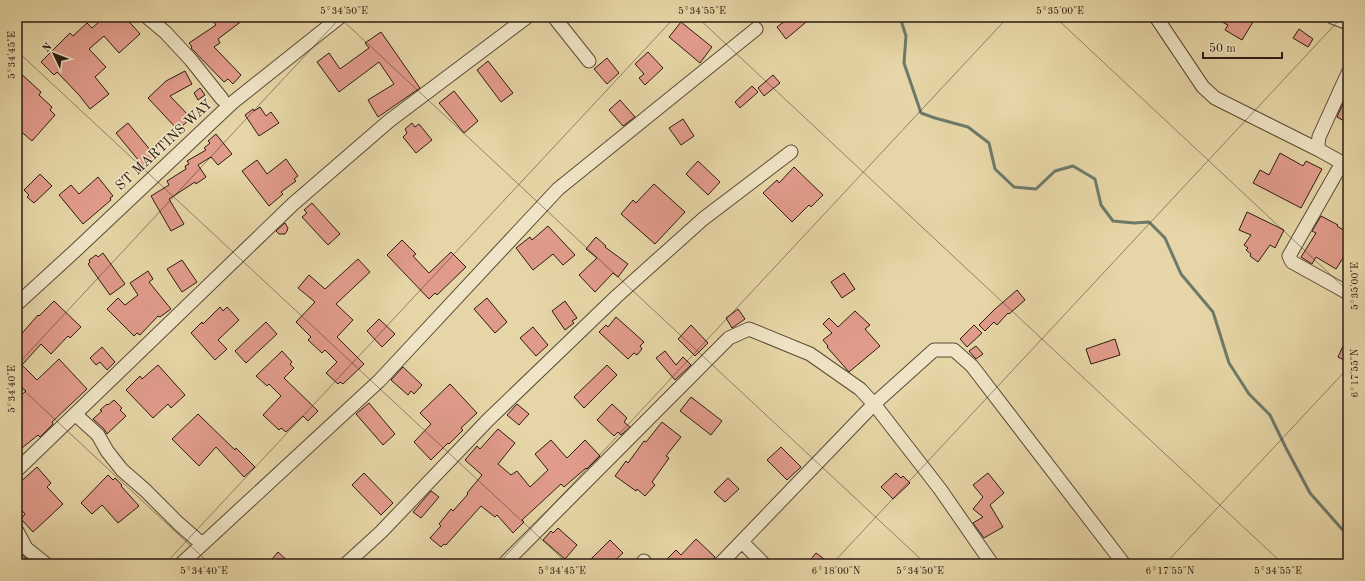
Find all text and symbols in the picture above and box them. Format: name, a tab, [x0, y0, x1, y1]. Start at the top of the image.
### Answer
text: 5°34'50"E	[320, 6, 368, 16]
text: 5°34'55"E	[678, 6, 726, 16]
text: 5°35'00"E	[1036, 6, 1084, 16]
text: 5°34'45"E	[7, 31, 17, 79]
north arrow	[34, 34, 74, 74]
scale bar	[1203, 34, 1282, 60]
text: N	[41, 41, 55, 55]
text: 50 m	[1209, 42, 1236, 55]
street label: ST MARTINS WAY	[113, 97, 215, 193]
text: 5°35'00"E	[1350, 262, 1360, 310]
text: 6°17'55"N	[1350, 348, 1360, 397]
text: 5°34'40"E	[7, 365, 17, 413]
text: 5°34'40"E	[180, 566, 228, 576]
text: 5°34'45"E	[538, 566, 586, 576]
text: 6°18'00"N	[812, 566, 861, 576]
text: 5°34'50"E	[896, 566, 944, 576]
text: 6°17'55"N	[1146, 566, 1195, 576]
text: 5°34'55"E	[1254, 566, 1302, 576]

